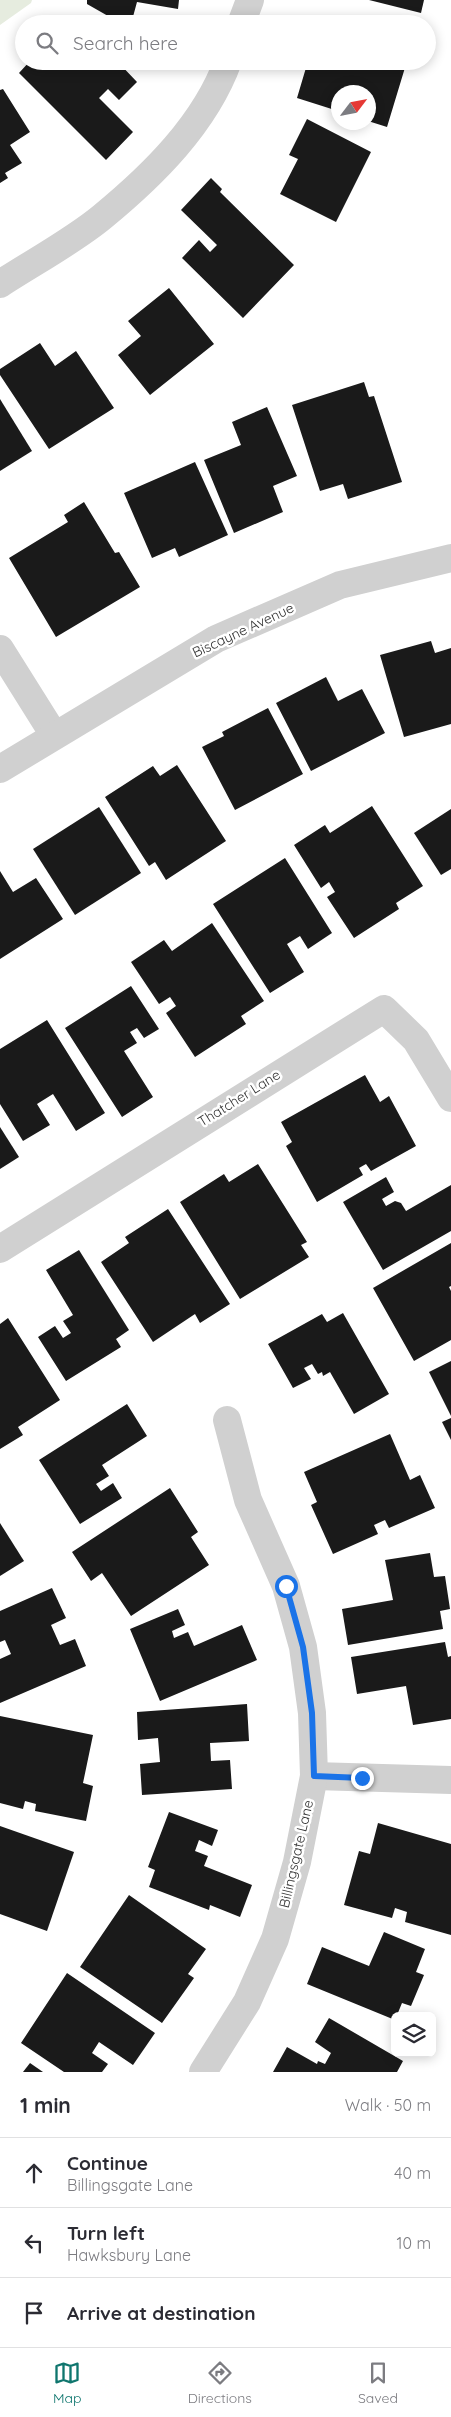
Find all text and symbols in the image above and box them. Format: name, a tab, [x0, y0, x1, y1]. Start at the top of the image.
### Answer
search box	[15, 15, 436, 70]
icon: search	[33, 29, 61, 57]
text: Search here	[73, 31, 178, 55]
north arrow	[331, 85, 376, 130]
street label: Biscayne Avenue	[189, 599, 297, 661]
street label: Thatcher Lane	[194, 1065, 284, 1130]
route start	[275, 1575, 298, 1598]
route end	[351, 1767, 374, 1790]
street label: Billingsgate Lane	[275, 1798, 317, 1910]
map controls	[391, 2012, 436, 2057]
button: layers	[391, 2012, 436, 2057]
text: 1 min	[20, 2092, 71, 2118]
text: Walk · 50 m	[345, 2095, 431, 2115]
text: Continue	[67, 2151, 148, 2175]
icon: ahead	[20, 2159, 48, 2187]
text: 40 m	[394, 2163, 431, 2183]
text: Billingsgate Lane	[67, 2175, 193, 2195]
text: Turn left	[67, 2221, 145, 2245]
icon: left	[20, 2229, 48, 2257]
text: 10 m	[397, 2233, 431, 2253]
text: Hawksbury Lane	[67, 2245, 191, 2265]
icon: arrive	[20, 2299, 48, 2327]
text: Arrive at destination	[67, 2301, 256, 2325]
tab: Map	[53, 2359, 82, 2407]
tab: Directions	[188, 2359, 252, 2407]
tab: Saved	[358, 2359, 398, 2407]

